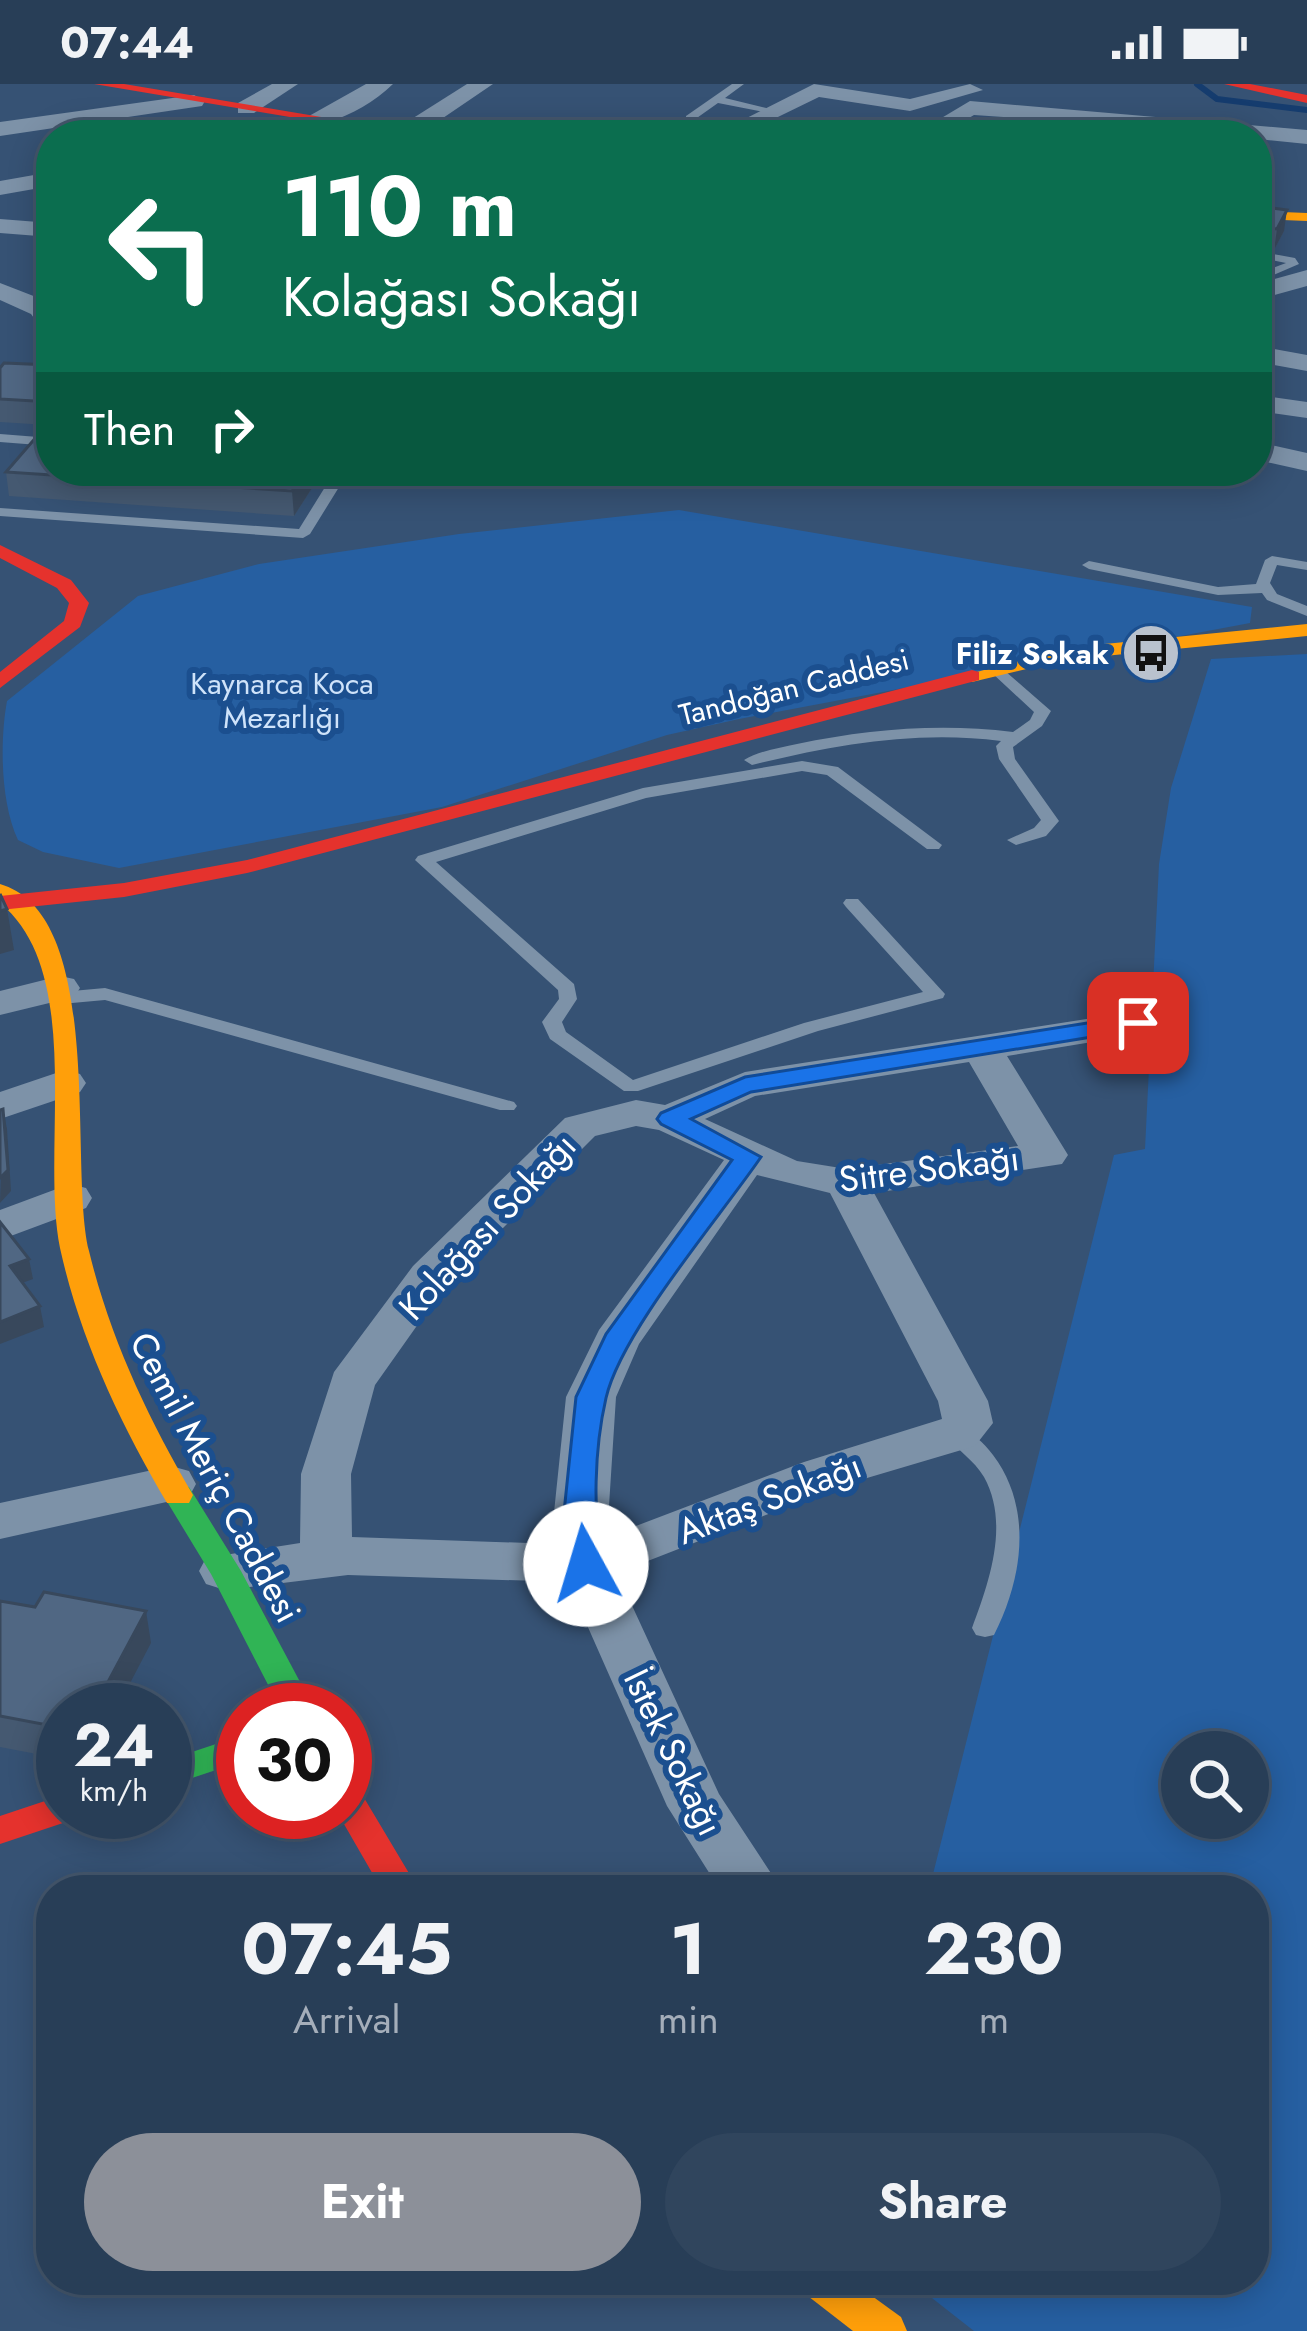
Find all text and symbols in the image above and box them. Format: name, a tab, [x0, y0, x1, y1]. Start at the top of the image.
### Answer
text: 07:44	[60, 10, 194, 75]
text: 110 m	[282, 146, 517, 268]
icon: left	[84, 168, 240, 324]
text: Kolağası Sokağı	[282, 258, 641, 336]
icon: right	[199, 396, 265, 462]
text: Then	[84, 397, 175, 462]
bus stop icon: Filiz Sokak	[1120, 622, 1182, 684]
place label: Filiz Sokak	[956, 632, 1110, 675]
street label: Tandoğan Caddesi	[675, 638, 913, 736]
park label: Kaynarca Koca Mezarlığı	[190, 662, 374, 739]
pin	[1087, 972, 1189, 1074]
icon: arrive	[1105, 990, 1171, 1056]
street label: Kolağası Sokağı	[386, 1121, 588, 1331]
street label: Sitre Sokağı	[836, 1131, 1022, 1205]
street label: Cemil Meriç Caddesi	[117, 1322, 315, 1632]
street label: Aktaş Sokağı	[669, 1439, 869, 1557]
position arrow	[523, 1501, 649, 1627]
street label: İstek Sokağı	[611, 1660, 737, 1844]
speed limit sign: 30	[216, 1683, 372, 1839]
text: 24	[73, 1702, 155, 1789]
map controls	[1161, 1731, 1269, 1839]
button: search	[1161, 1731, 1269, 1839]
text: km/h	[80, 1769, 148, 1812]
text: 07:45	[241, 1897, 452, 2001]
text: 1	[670, 1897, 707, 2001]
text: 230	[924, 1897, 1064, 2001]
text: Arrival	[293, 1991, 401, 2048]
text: min	[658, 1991, 719, 2048]
text: m	[979, 1991, 1009, 2048]
button: Exit	[84, 2133, 641, 2271]
button: Share	[665, 2133, 1221, 2271]

